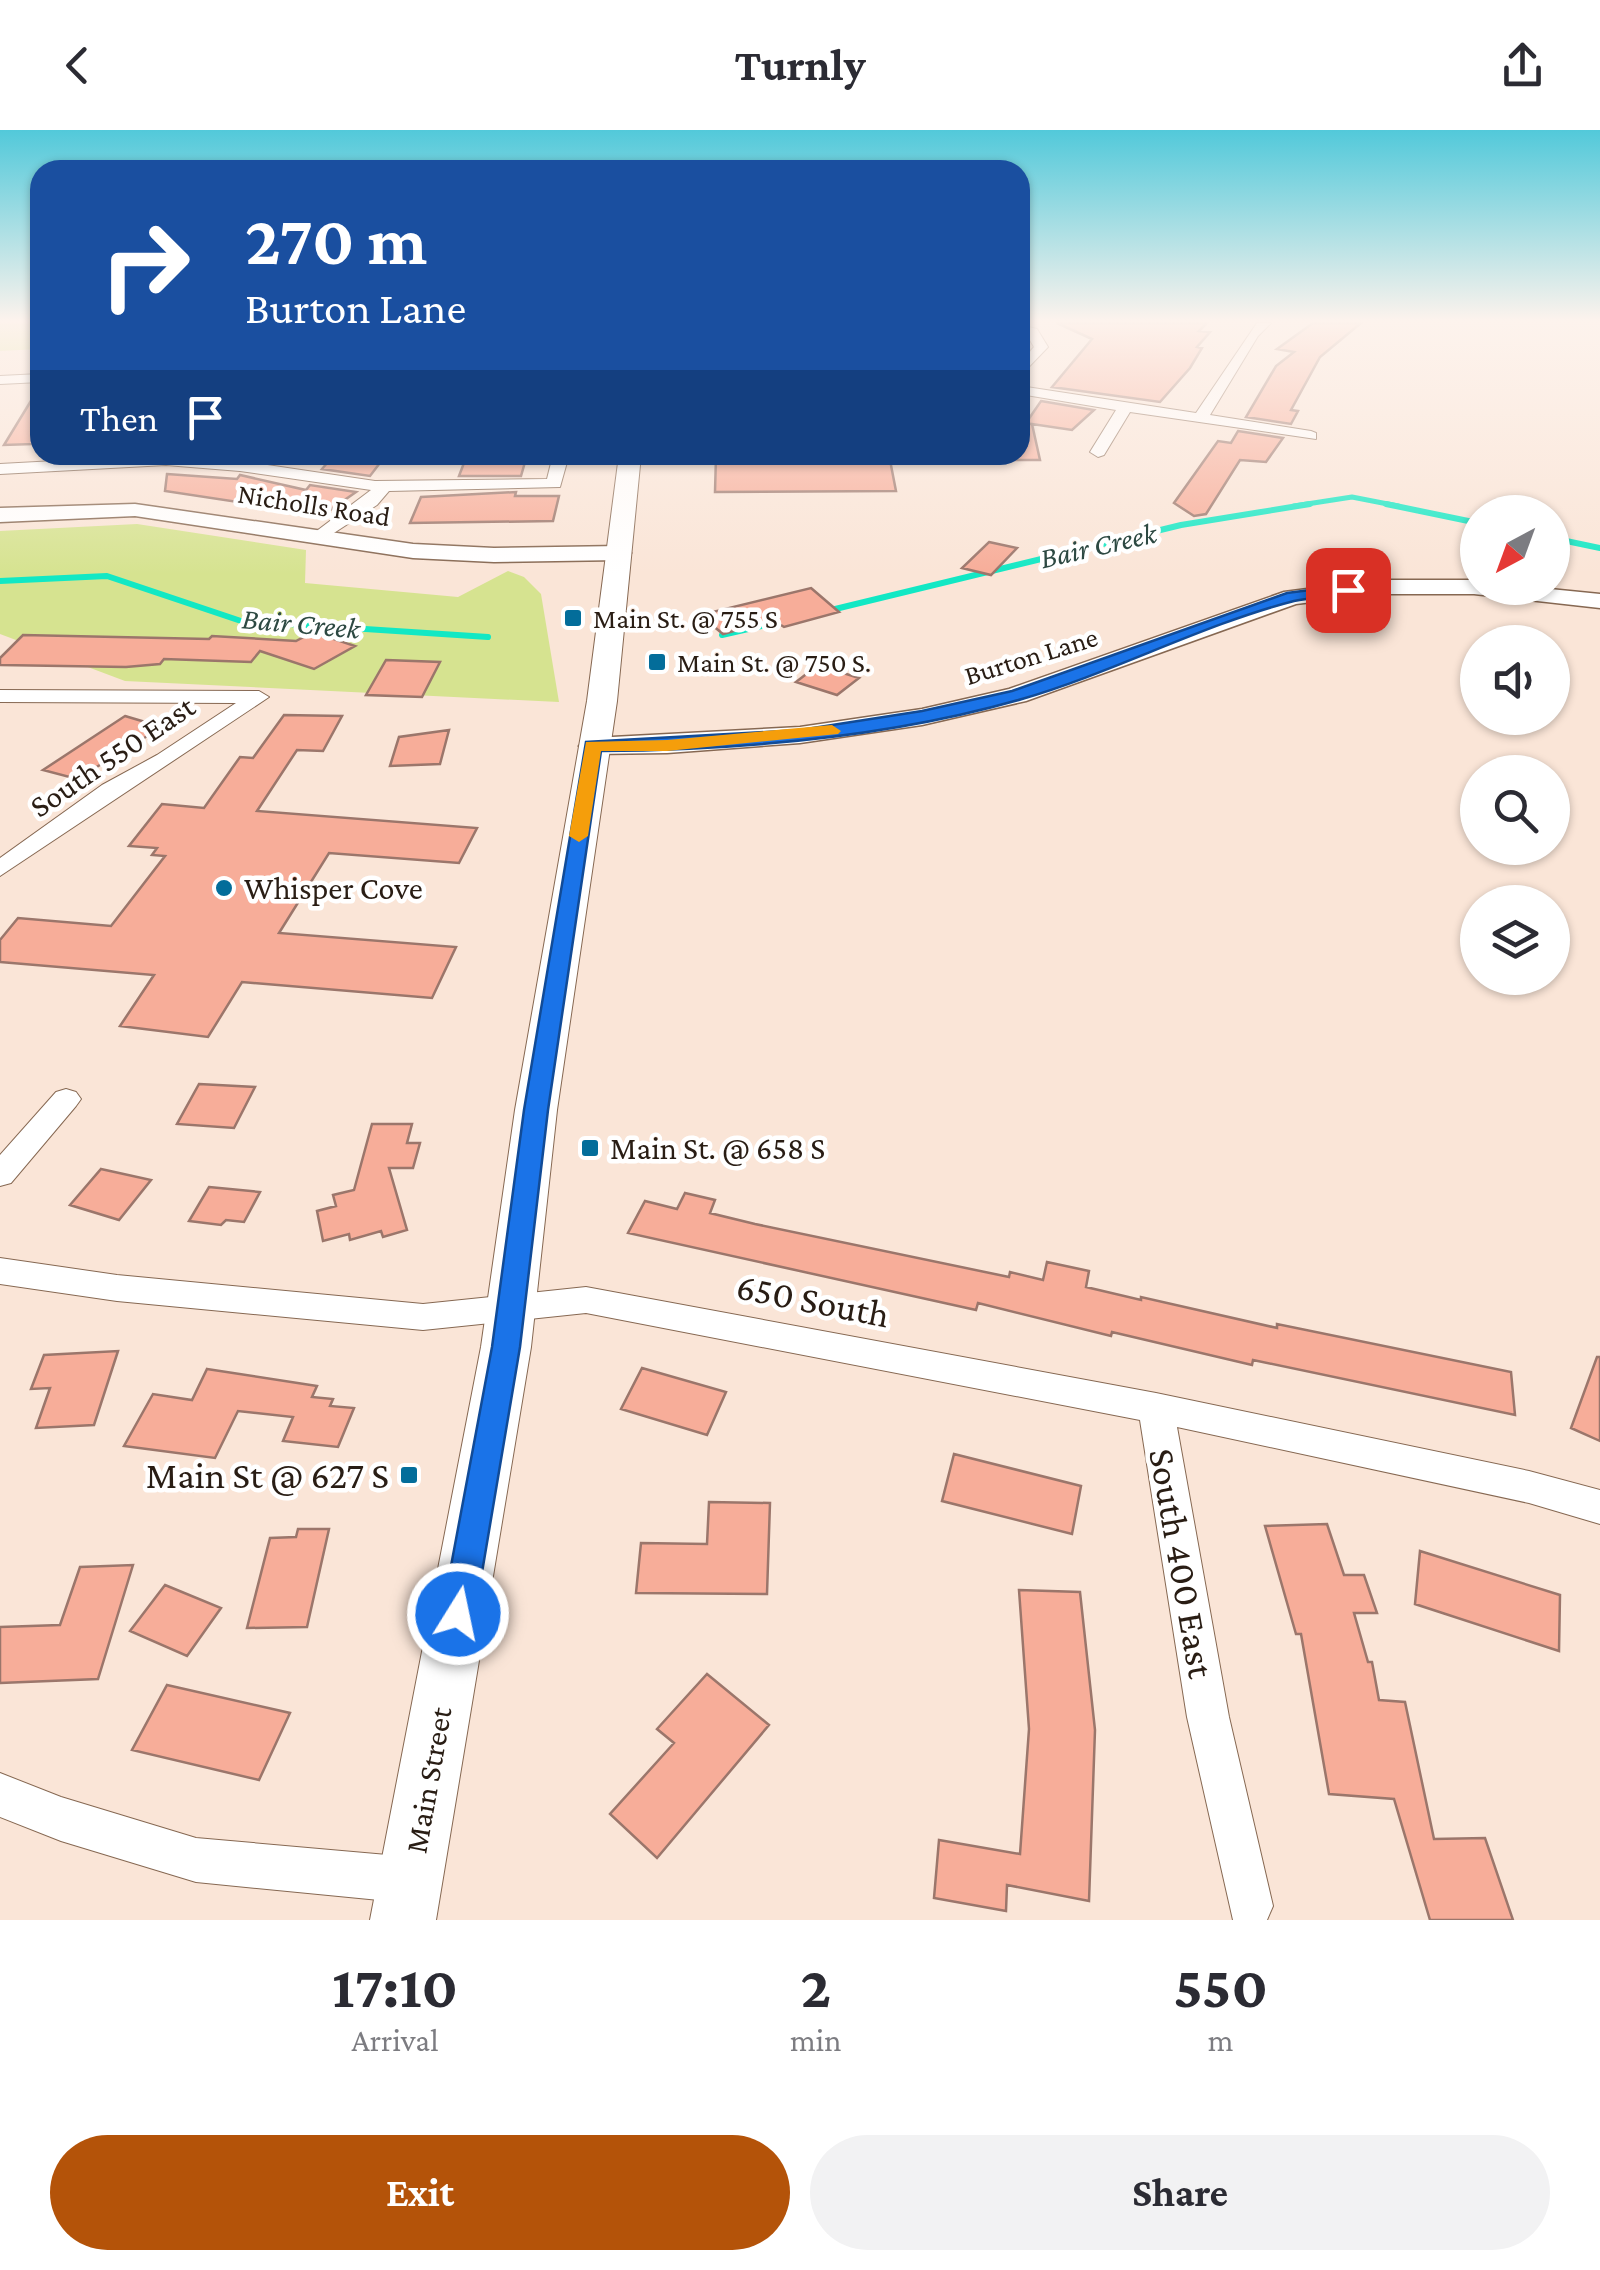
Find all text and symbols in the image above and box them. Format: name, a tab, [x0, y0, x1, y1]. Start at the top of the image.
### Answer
icon: back	[50, 38, 105, 93]
icon: share	[1495, 38, 1550, 93]
text: Turnly	[734, 40, 866, 90]
icon: right	[80, 200, 210, 330]
text: 270 m	[245, 201, 427, 279]
text: Burton Lane	[245, 283, 466, 333]
icon: arrive	[178, 390, 233, 445]
text: Then	[80, 397, 158, 439]
street label: Nicholls Road	[236, 478, 393, 532]
north arrow	[1460, 495, 1570, 605]
map controls	[1460, 495, 1570, 995]
water label: Bair Creek	[1037, 515, 1161, 574]
pin	[1306, 548, 1391, 633]
icon: arrive	[1321, 563, 1376, 618]
water label: Bair Creek	[241, 601, 363, 645]
place label: Main St. @ 755 S	[593, 603, 778, 634]
marker: Main St. @ 755 S	[562, 607, 584, 629]
street label: Burton Lane	[961, 621, 1101, 691]
button: sound	[1460, 625, 1570, 735]
place label: Main St. @ 750 S.	[677, 647, 871, 678]
marker: Main St. @ 750 S.	[646, 651, 668, 673]
street label: South 550 East	[23, 687, 202, 824]
button: search	[1460, 755, 1570, 865]
place label: Whisper Cove	[244, 870, 423, 906]
marker: Whisper Cove	[213, 877, 235, 899]
button: layers	[1460, 885, 1570, 995]
place label: Main St. @ 658 S	[610, 1130, 825, 1166]
marker: Main St. @ 658 S	[579, 1137, 601, 1159]
street label: 650 South	[733, 1265, 893, 1335]
street label: South 400 East	[1141, 1445, 1223, 1681]
place label: Main St @ 627 S	[146, 1454, 389, 1496]
marker: Main St @ 627 S	[398, 1464, 420, 1486]
position arrow	[406, 1562, 510, 1666]
street label: Main Street	[397, 1704, 459, 1856]
text: 17:10	[332, 1953, 458, 2020]
text: 2	[800, 1953, 831, 2020]
text: 550	[1173, 1953, 1268, 2020]
text: Arrival	[352, 2022, 439, 2058]
text: min	[790, 2022, 841, 2058]
text: m	[1208, 2022, 1234, 2058]
button: Exit	[50, 2135, 790, 2250]
button: Share	[810, 2135, 1550, 2250]

